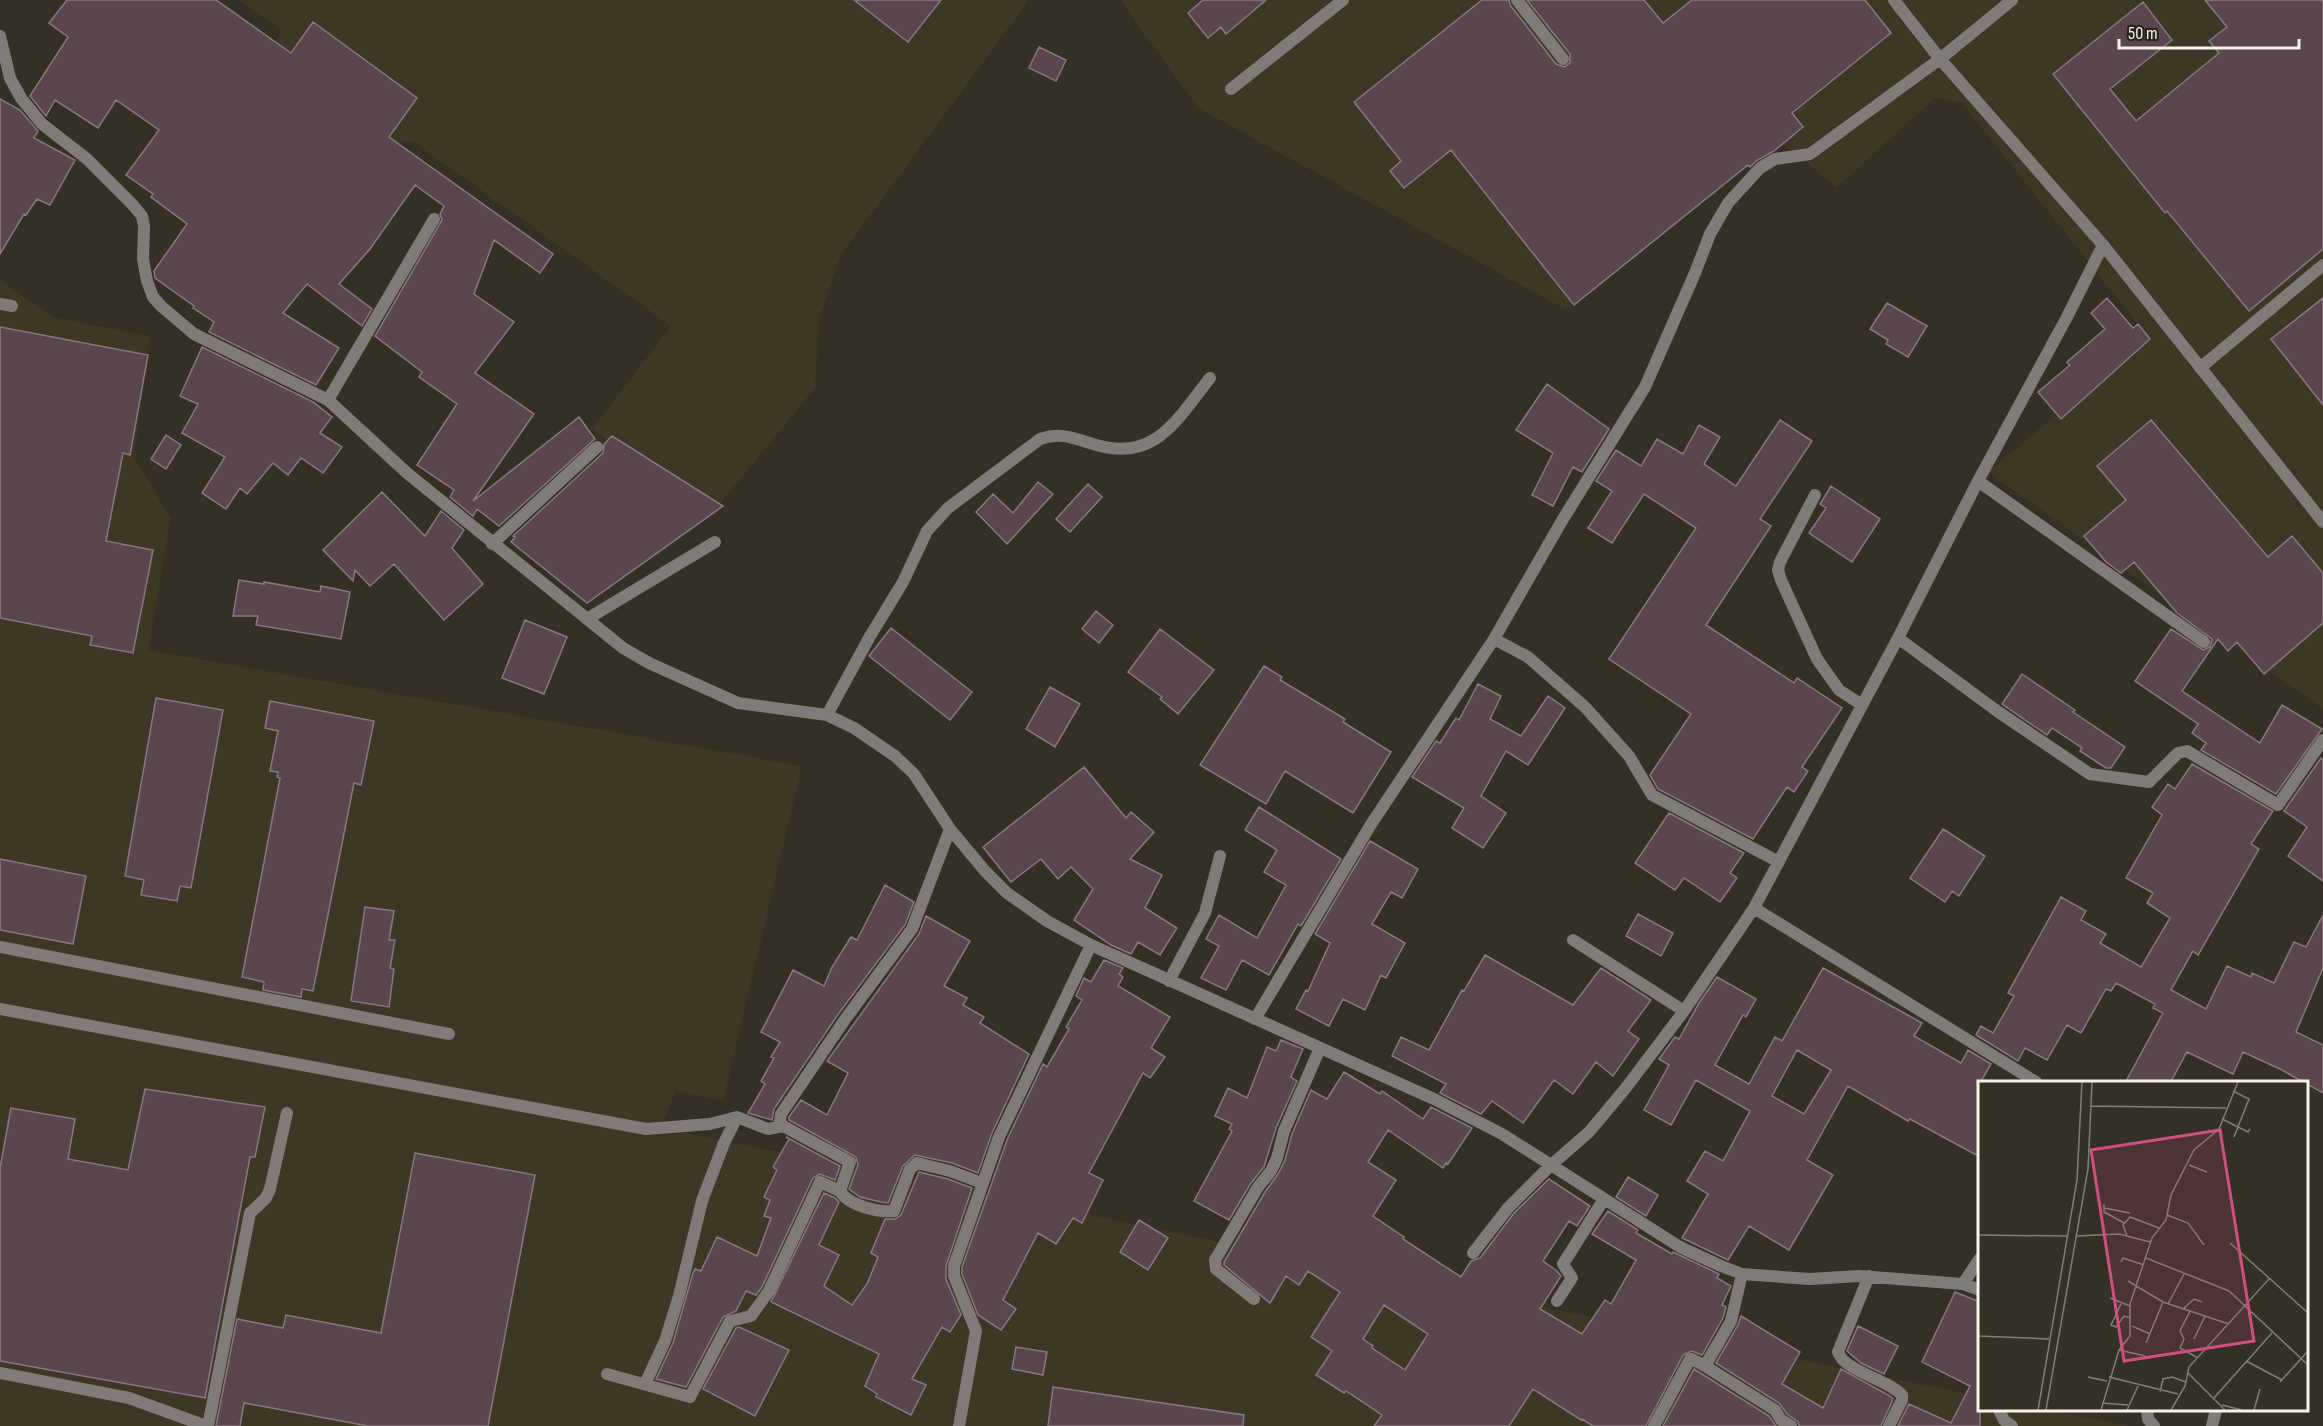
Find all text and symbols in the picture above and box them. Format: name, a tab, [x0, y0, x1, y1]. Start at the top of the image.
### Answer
scale bar	[2119, 12, 2299, 50]
text: 50 m	[2128, 23, 2158, 44]
inset map	[1978, 1081, 2308, 1411]

